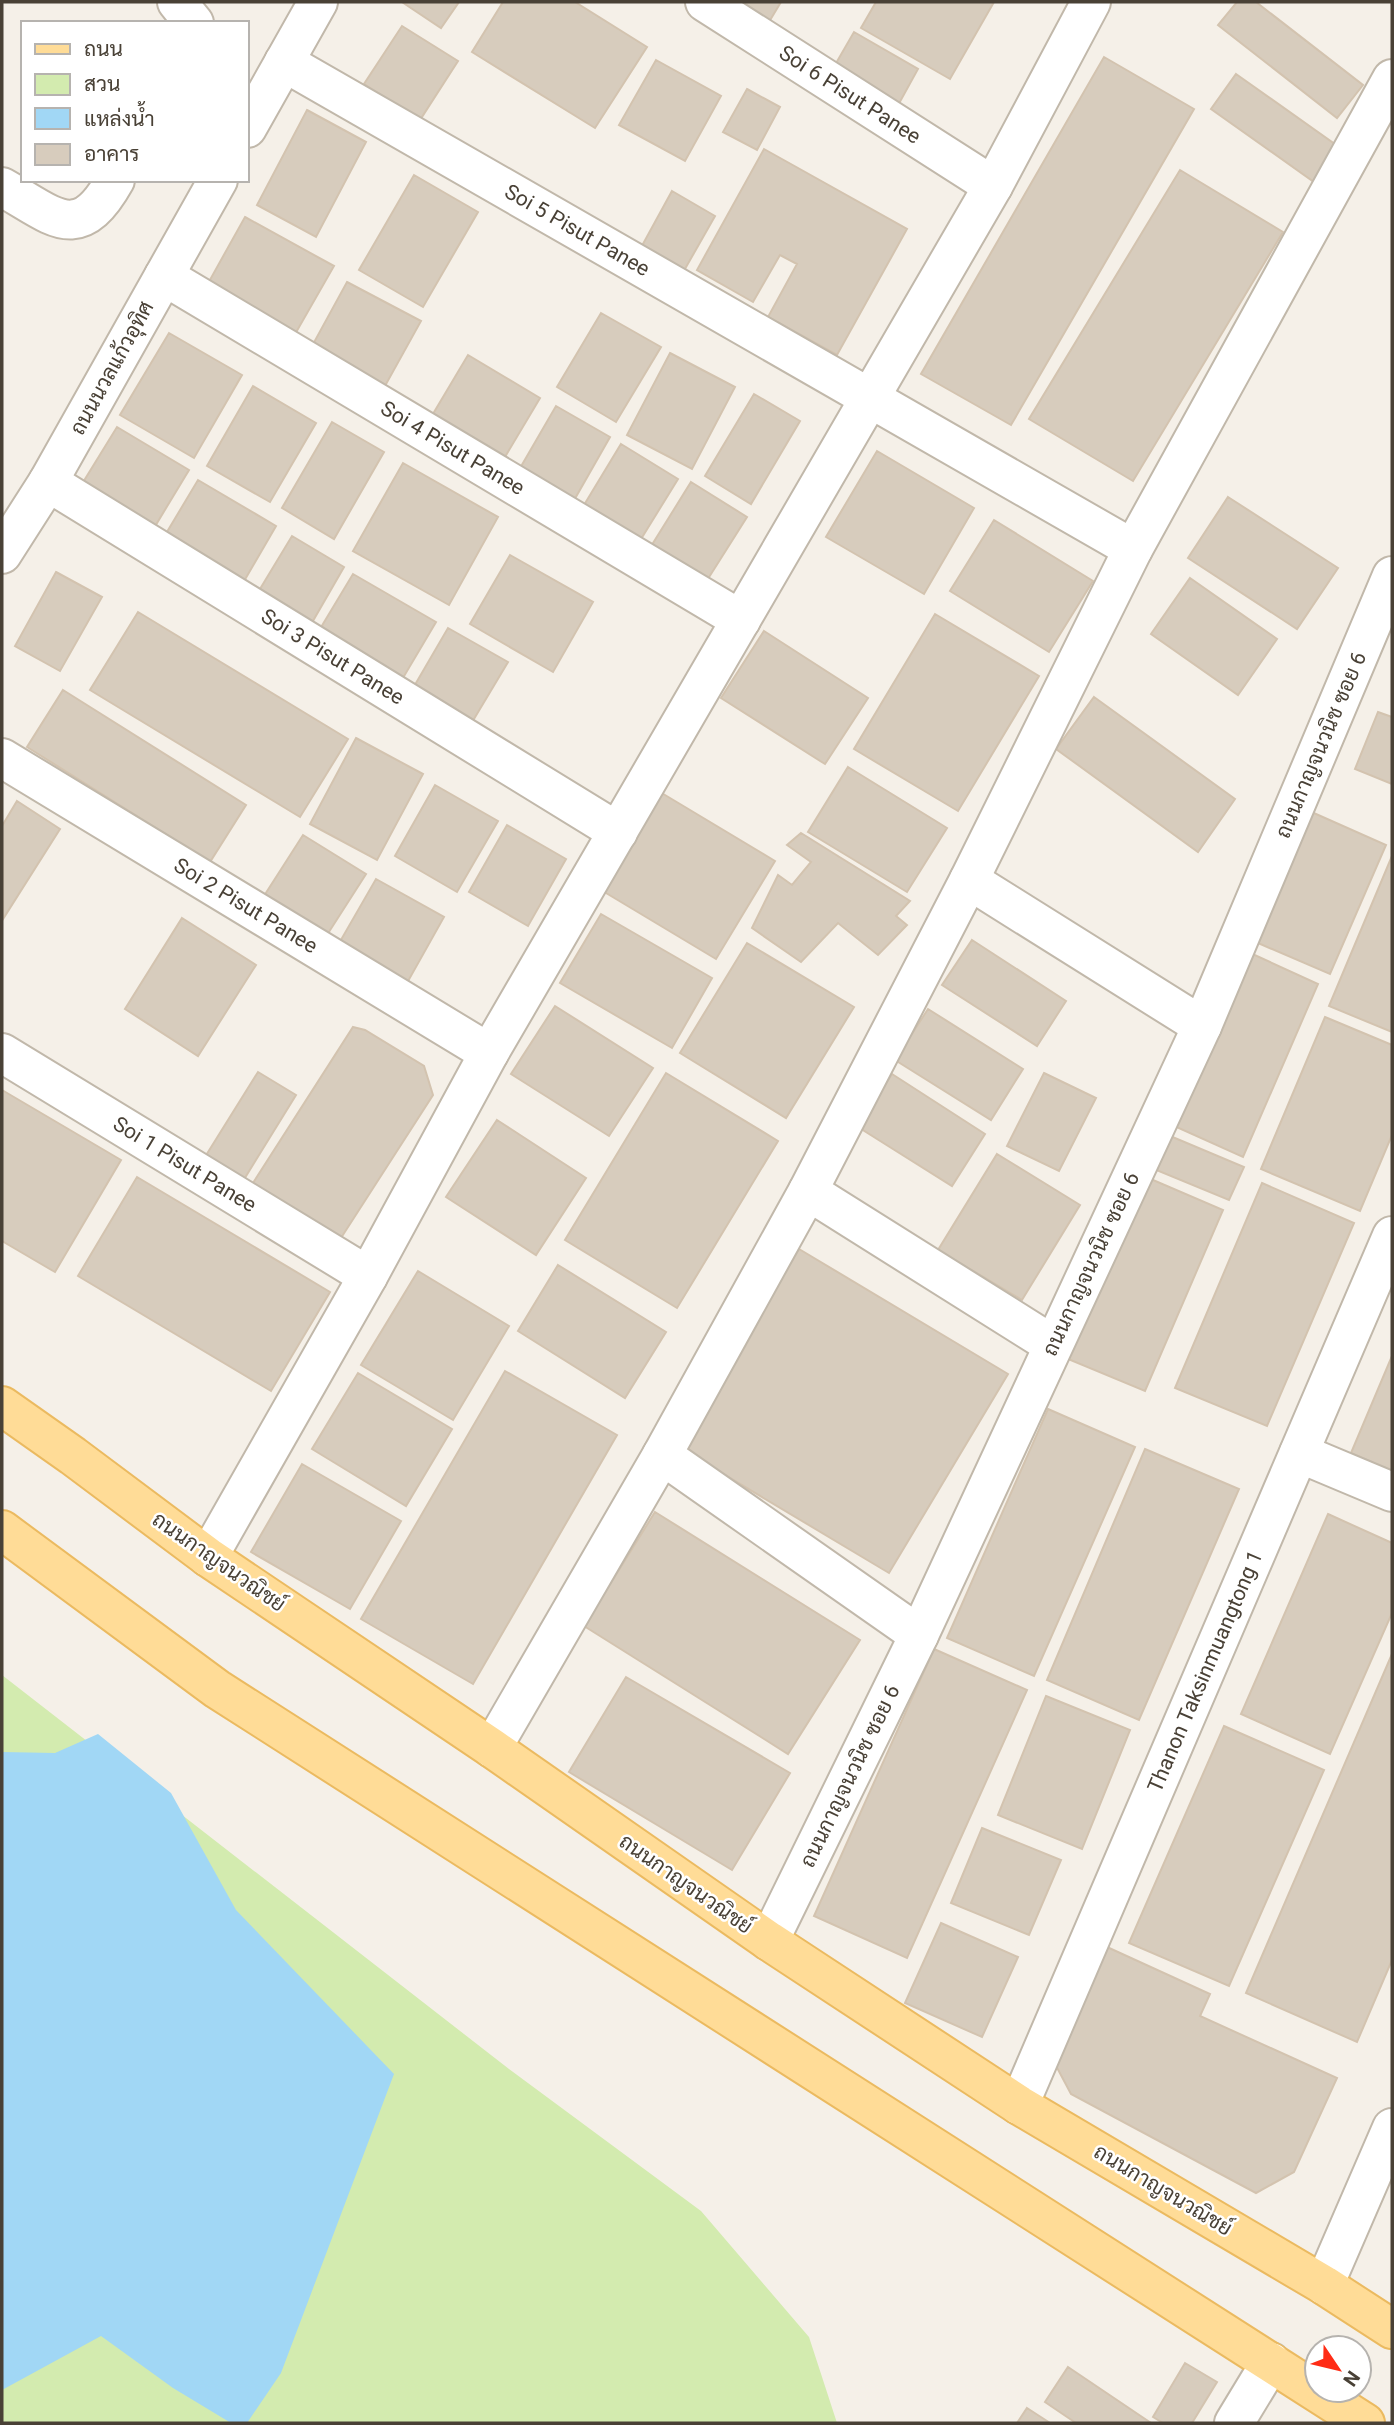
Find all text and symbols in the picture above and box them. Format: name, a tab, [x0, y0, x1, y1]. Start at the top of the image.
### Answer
legend	[21, 21, 248, 182]
text: ถนน	[84, 37, 123, 61]
street label: Soi 6 Pisut Panee	[775, 41, 925, 149]
text: สวน	[84, 72, 120, 96]
text: แหล่งน้ำ	[84, 101, 155, 131]
text: อาคาร	[84, 142, 140, 166]
street label: Soi 5 Pisut Panee	[500, 179, 654, 281]
street label: ถนนนวลแก้วอุทิศ	[65, 297, 160, 440]
street label: Soi 4 Pisut Panee	[376, 396, 529, 500]
street label: Soi 3 Pisut Panee	[257, 604, 408, 710]
street label: ถนนกาญจนวนิช ซอย 6	[1271, 648, 1371, 842]
street label: Soi 2 Pisut Panee	[170, 853, 322, 958]
street label: Soi 1 Pisut Panee	[109, 1112, 261, 1217]
street label: ถนนกาญจนวนิช ซอย 6	[1038, 1168, 1144, 1360]
street label: ถนนกาญจนวณิชย์	[148, 1506, 291, 1617]
street label: Thanon Taksinmuangtong 1	[1143, 1547, 1268, 1796]
street label: ถนนกาญจนวนิช ซอย 6	[795, 1681, 905, 1871]
street label: ถนนกาญจนวณิชย์	[615, 1828, 758, 1939]
street label: ถนนกาญจนวณิชย์	[1090, 2138, 1237, 2241]
north arrow	[1303, 2334, 1373, 2404]
text: N	[1338, 2366, 1365, 2391]

